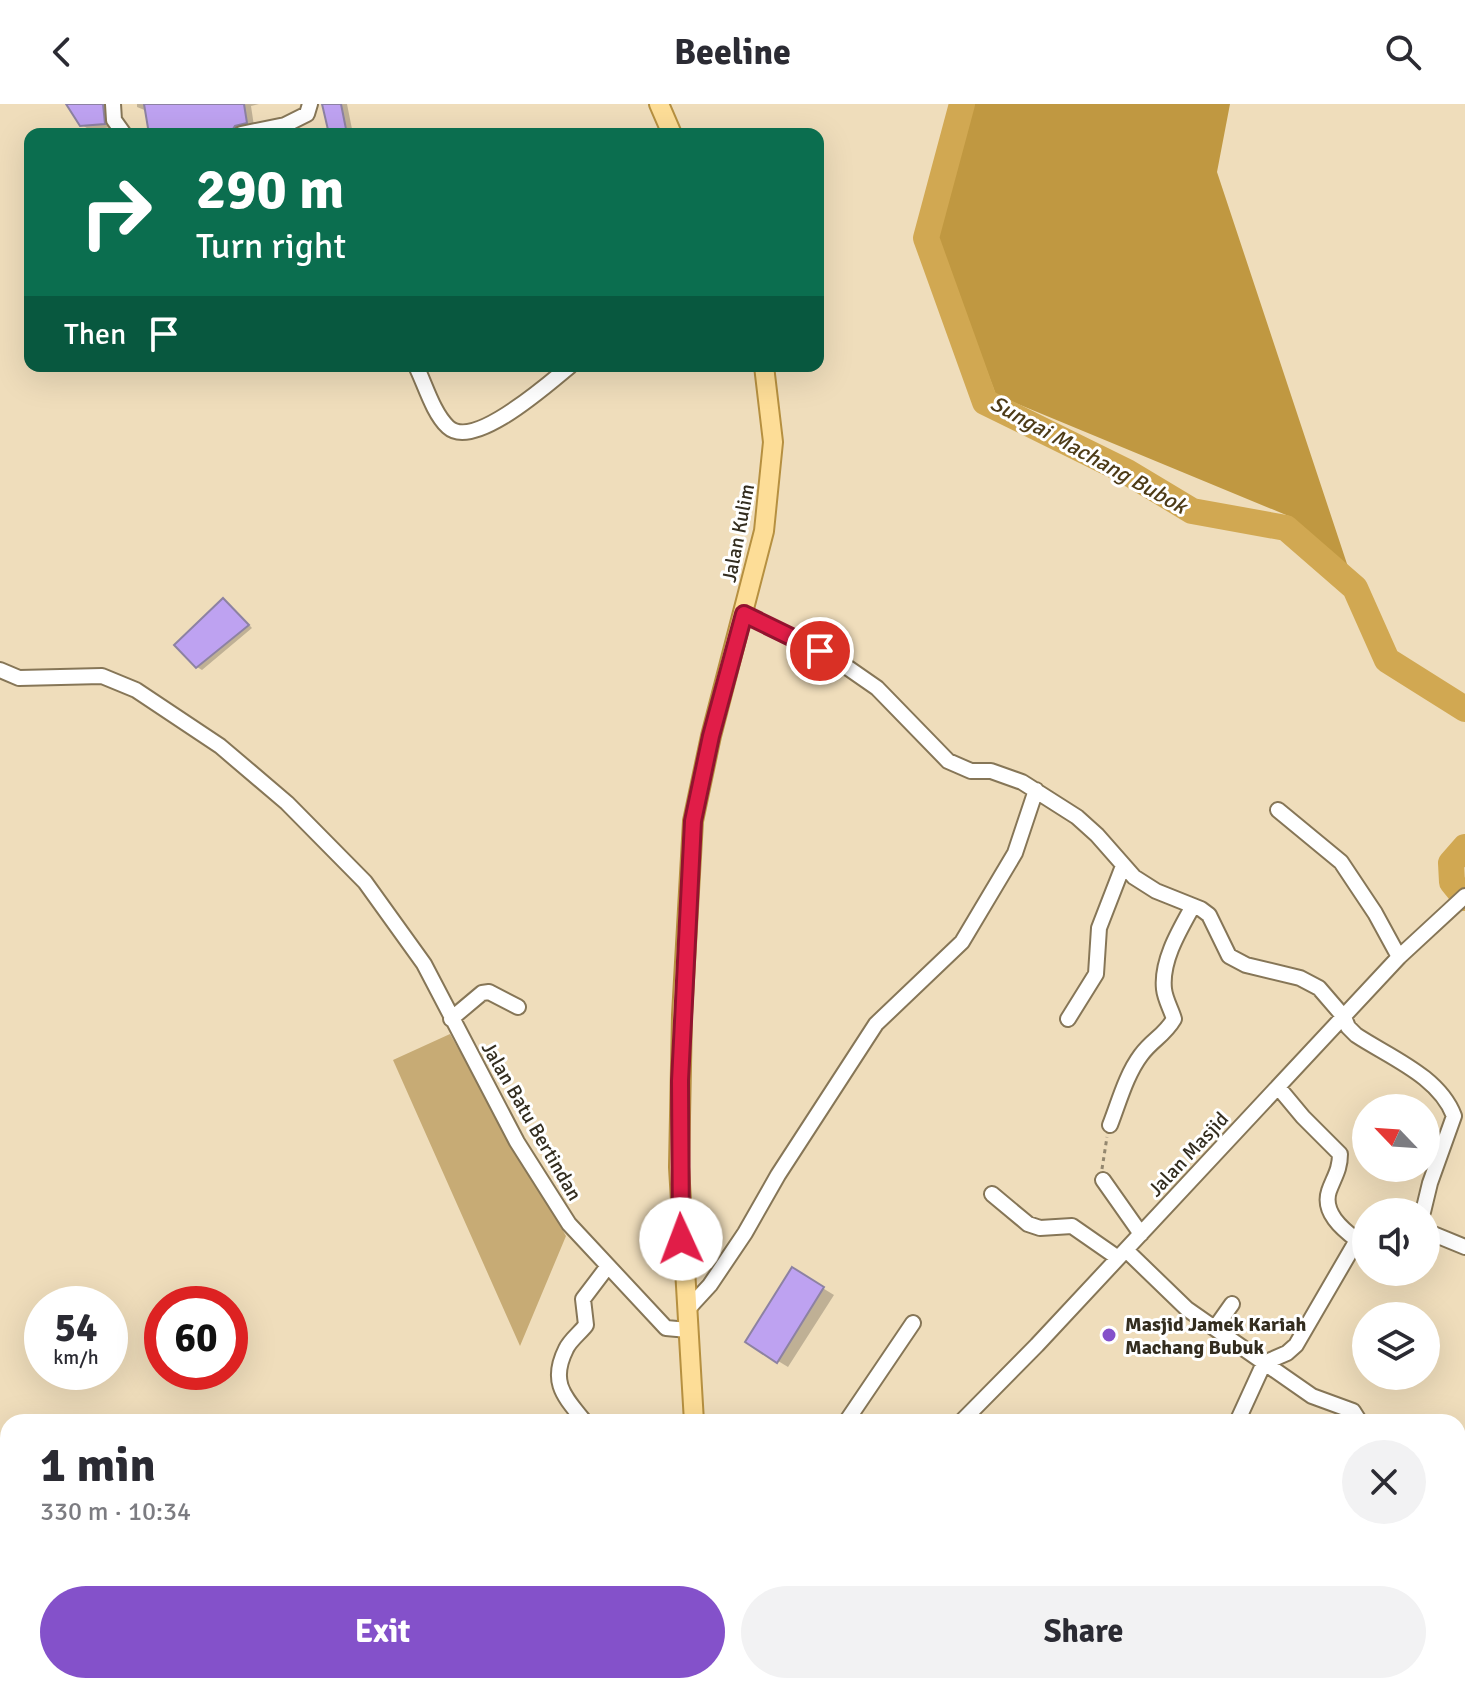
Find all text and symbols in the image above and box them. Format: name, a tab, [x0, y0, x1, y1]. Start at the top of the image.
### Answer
icon: back	[40, 30, 84, 74]
text: Beeline	[674, 30, 791, 75]
icon: search	[1381, 30, 1425, 74]
text: 290 m	[196, 155, 344, 224]
icon: right	[64, 160, 168, 264]
text: Turn right	[196, 224, 346, 269]
icon: arrive	[142, 312, 186, 356]
text: Then	[64, 316, 126, 353]
water label: Sungai Machang Bubok	[986, 389, 1193, 521]
street label: Jalan Kulim	[717, 482, 760, 584]
pin	[786, 617, 854, 685]
icon: arrive	[798, 629, 842, 673]
street label: Jalan Batu Bertindan	[476, 1037, 587, 1205]
north arrow	[1352, 1094, 1440, 1182]
map controls	[1352, 1094, 1440, 1390]
street label: Jalan Masjid	[1143, 1107, 1234, 1202]
position arrow	[639, 1197, 723, 1281]
button: sound	[1352, 1198, 1440, 1286]
speed limit sign: 60	[144, 1286, 248, 1390]
button: layers	[1352, 1302, 1440, 1390]
text: 54	[54, 1303, 98, 1353]
place label: Masjid Jamek Kariah Machang Bubuk	[1125, 1312, 1307, 1360]
marker: Masjid Jamek Kariah Machang Bubuk	[1100, 1326, 1118, 1344]
text: km/h	[53, 1345, 99, 1370]
text: 1 min	[40, 1436, 156, 1495]
button: close	[1342, 1440, 1426, 1524]
text: 330 m · 10:34	[40, 1496, 191, 1528]
button: Exit	[40, 1586, 725, 1678]
button: Share	[741, 1586, 1426, 1678]

